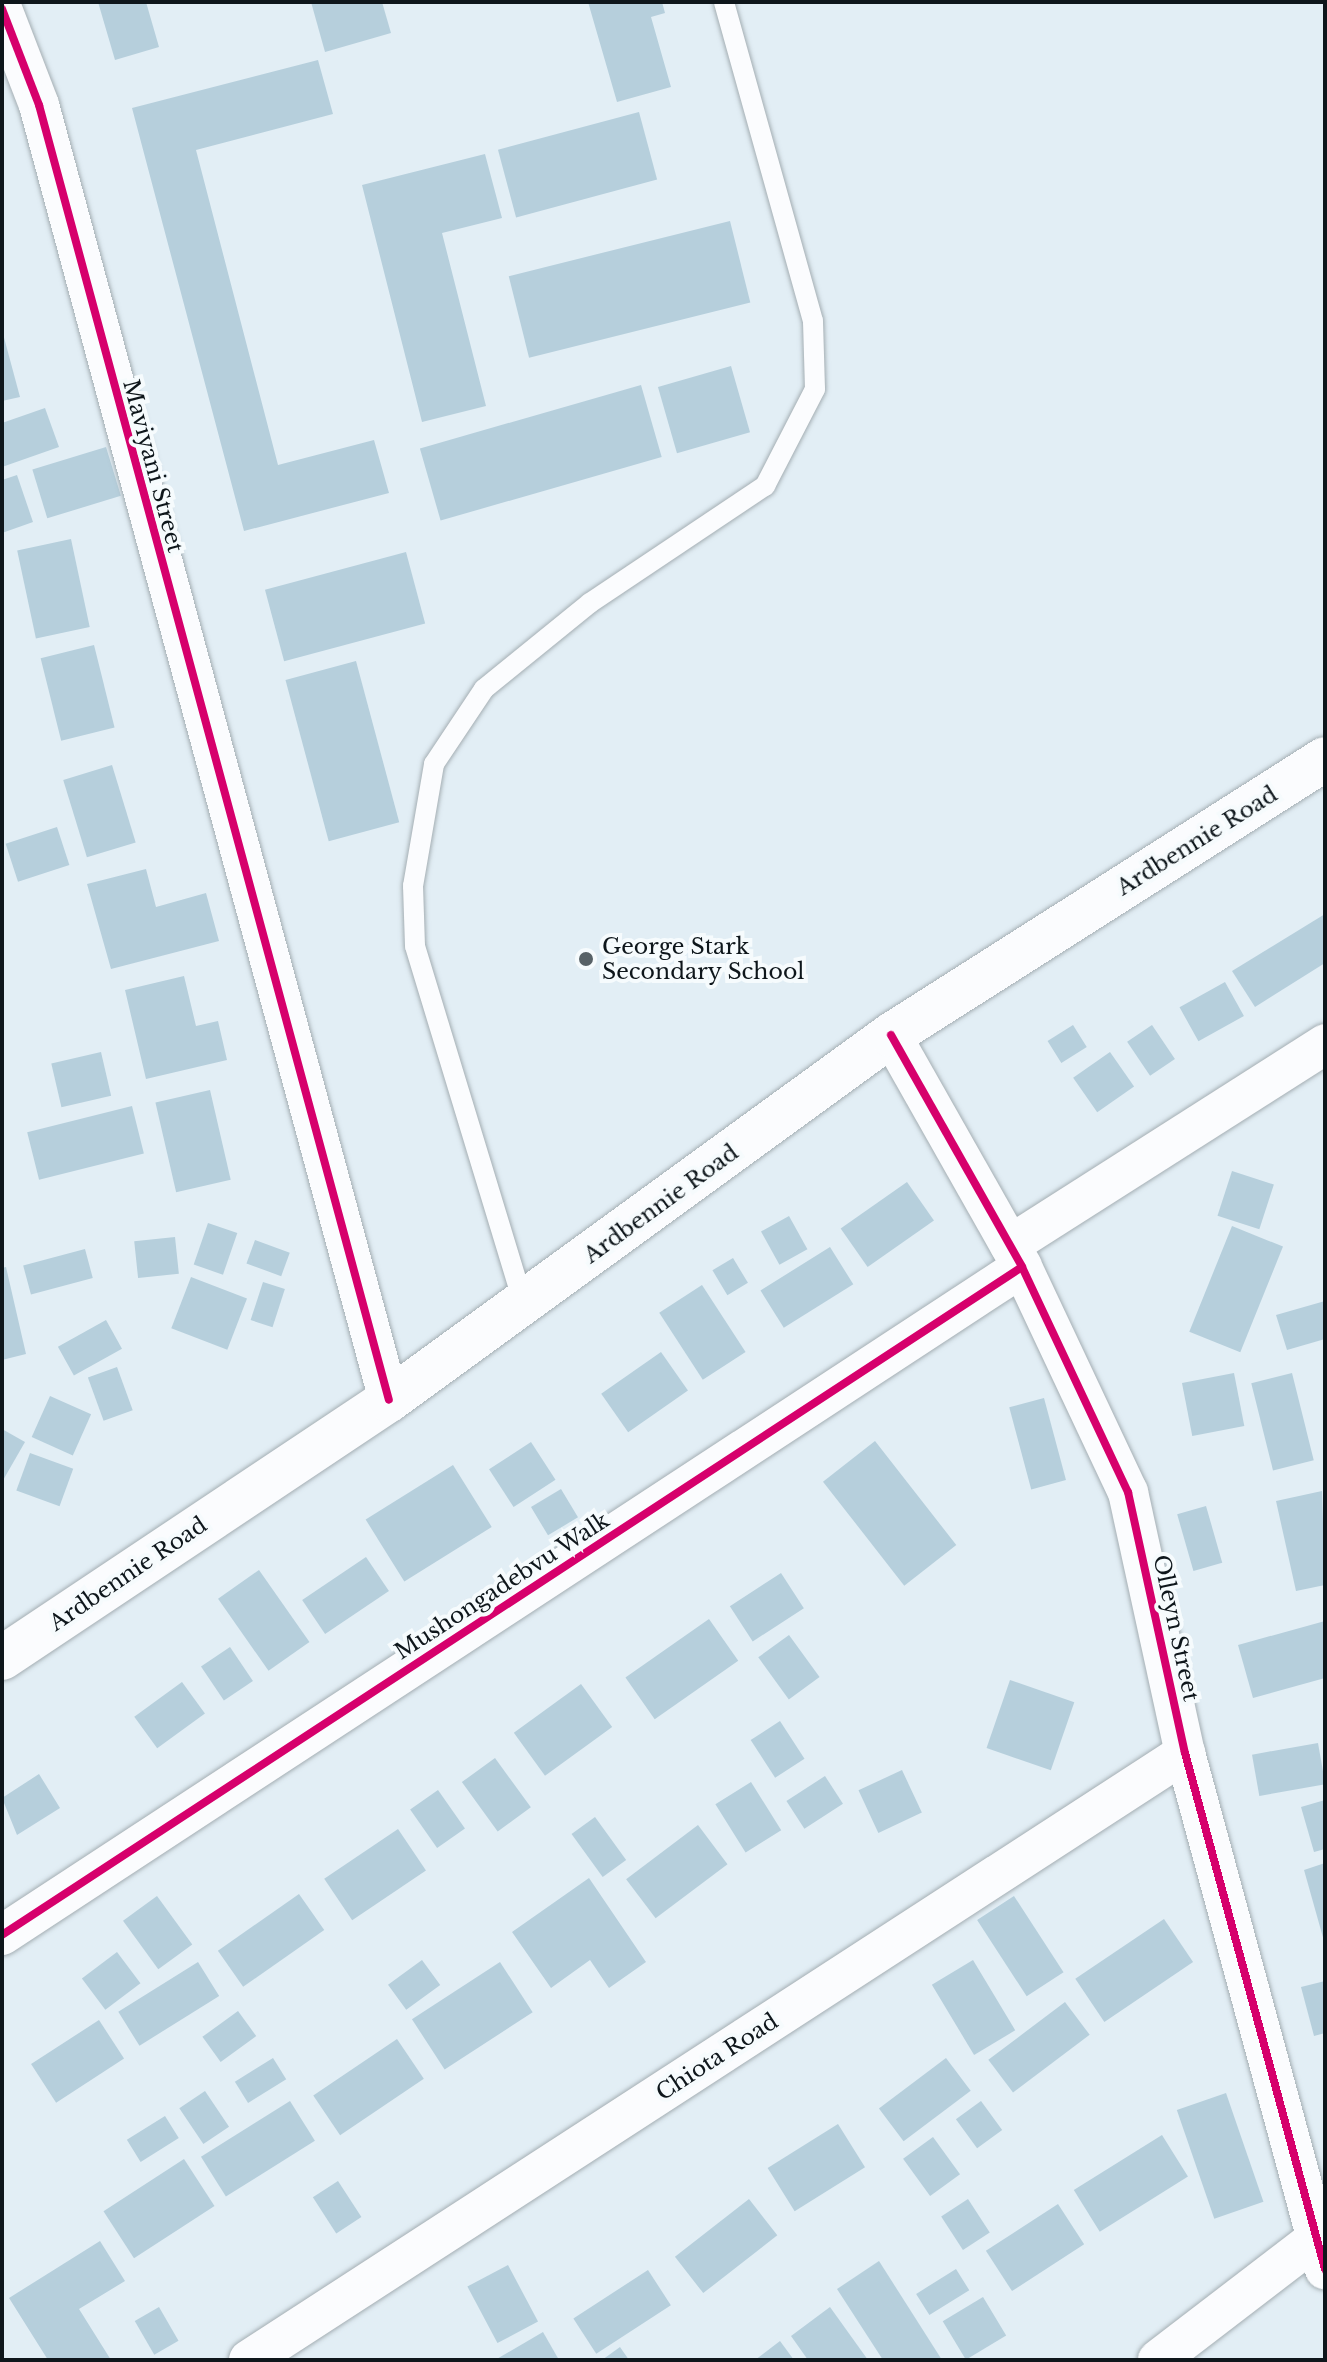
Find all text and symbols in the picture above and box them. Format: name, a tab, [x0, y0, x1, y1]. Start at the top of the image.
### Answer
street label: Maviyani Street	[117, 377, 189, 555]
street label: Ardbennie Road	[1112, 781, 1282, 901]
place label: George Stark Secondary School	[602, 933, 805, 984]
marker: George Stark Secondary School	[577, 950, 595, 968]
street label: Ardbennie Road	[579, 1139, 743, 1269]
street label: Mushongadebvu Walk	[390, 1507, 614, 1665]
street label: Ardbennie Road	[44, 1512, 212, 1636]
street label: Olleyn Street	[1148, 1552, 1204, 1704]
street label: Chiota Road	[651, 2008, 783, 2106]

